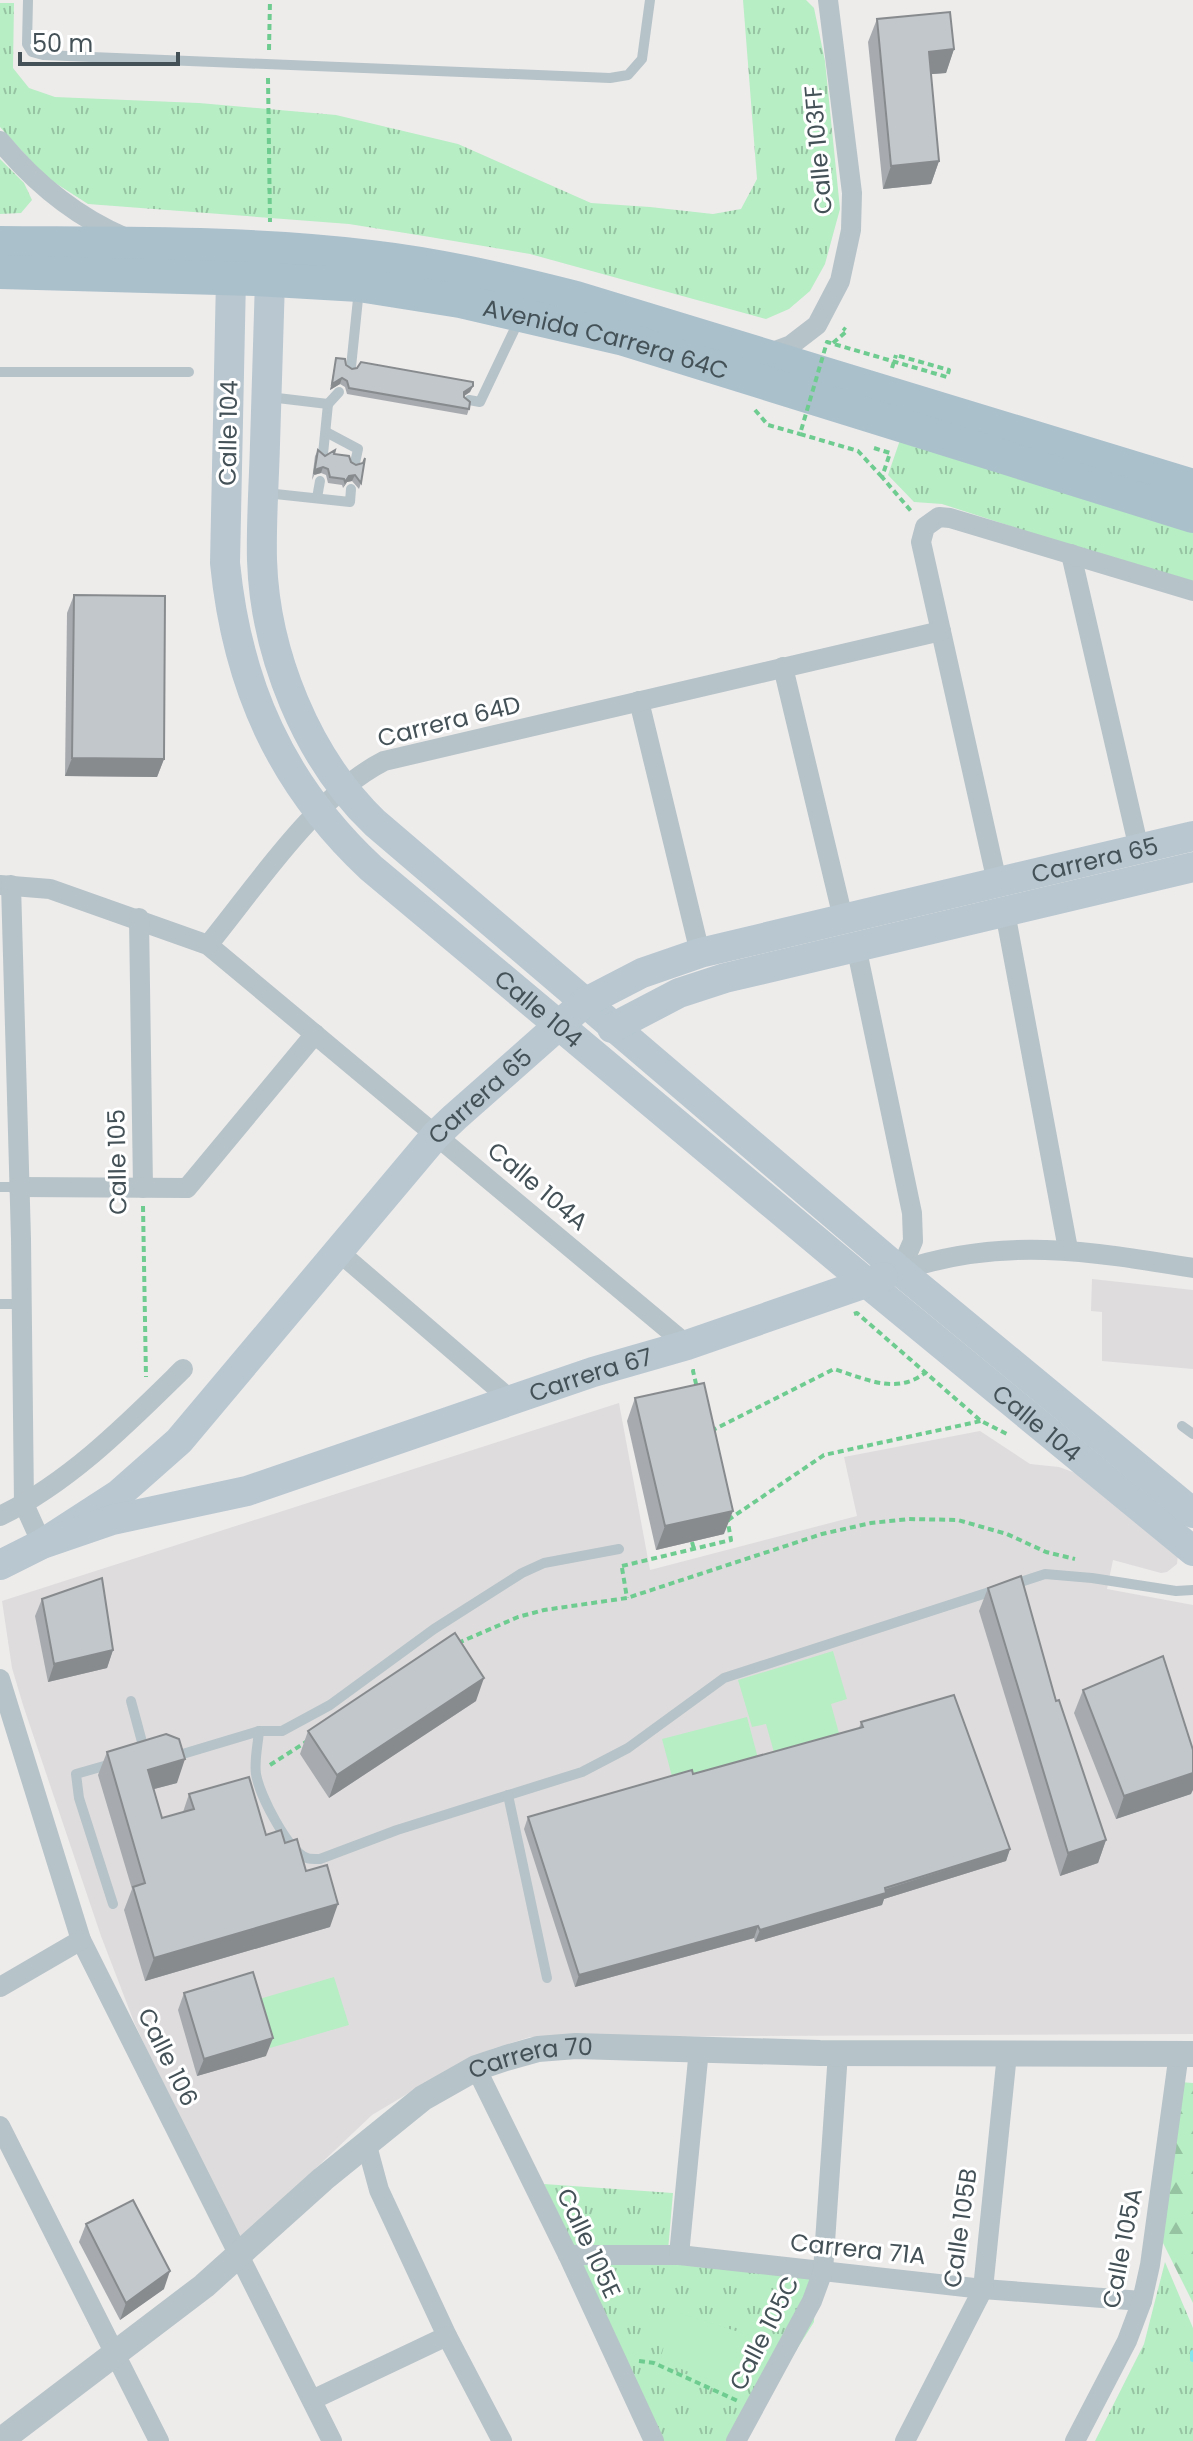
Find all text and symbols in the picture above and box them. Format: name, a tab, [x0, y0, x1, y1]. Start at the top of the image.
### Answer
scale bar	[20, 16, 178, 66]
text: 50 m	[32, 27, 93, 60]
street label: Calle 103FF	[796, 84, 840, 216]
street label: Avenida Carrera 64C	[480, 290, 733, 387]
street label: Calle 104	[211, 380, 245, 486]
street label: Carrera 64D	[374, 687, 524, 755]
street label: Carrera 65	[1028, 828, 1161, 890]
street label: Calle 104	[488, 962, 590, 1055]
street label: Carrera 65	[420, 1040, 539, 1151]
street label: Calle 105	[100, 1109, 134, 1215]
street label: Calle 104A	[481, 1134, 595, 1238]
street label: Carrera 67	[525, 1339, 656, 1409]
street label: Calle 104	[986, 1376, 1088, 1469]
street label: Calle 106	[130, 2002, 206, 2112]
street label: Carrera 70	[464, 2029, 593, 2086]
street label: Calle 105B	[935, 2166, 985, 2290]
street label: Calle 105E	[549, 2183, 629, 2303]
street label: Calle 105A	[1094, 2185, 1150, 2311]
street label: Carrera 71A	[789, 2225, 927, 2273]
street label: Calle 105C	[721, 2270, 807, 2396]

